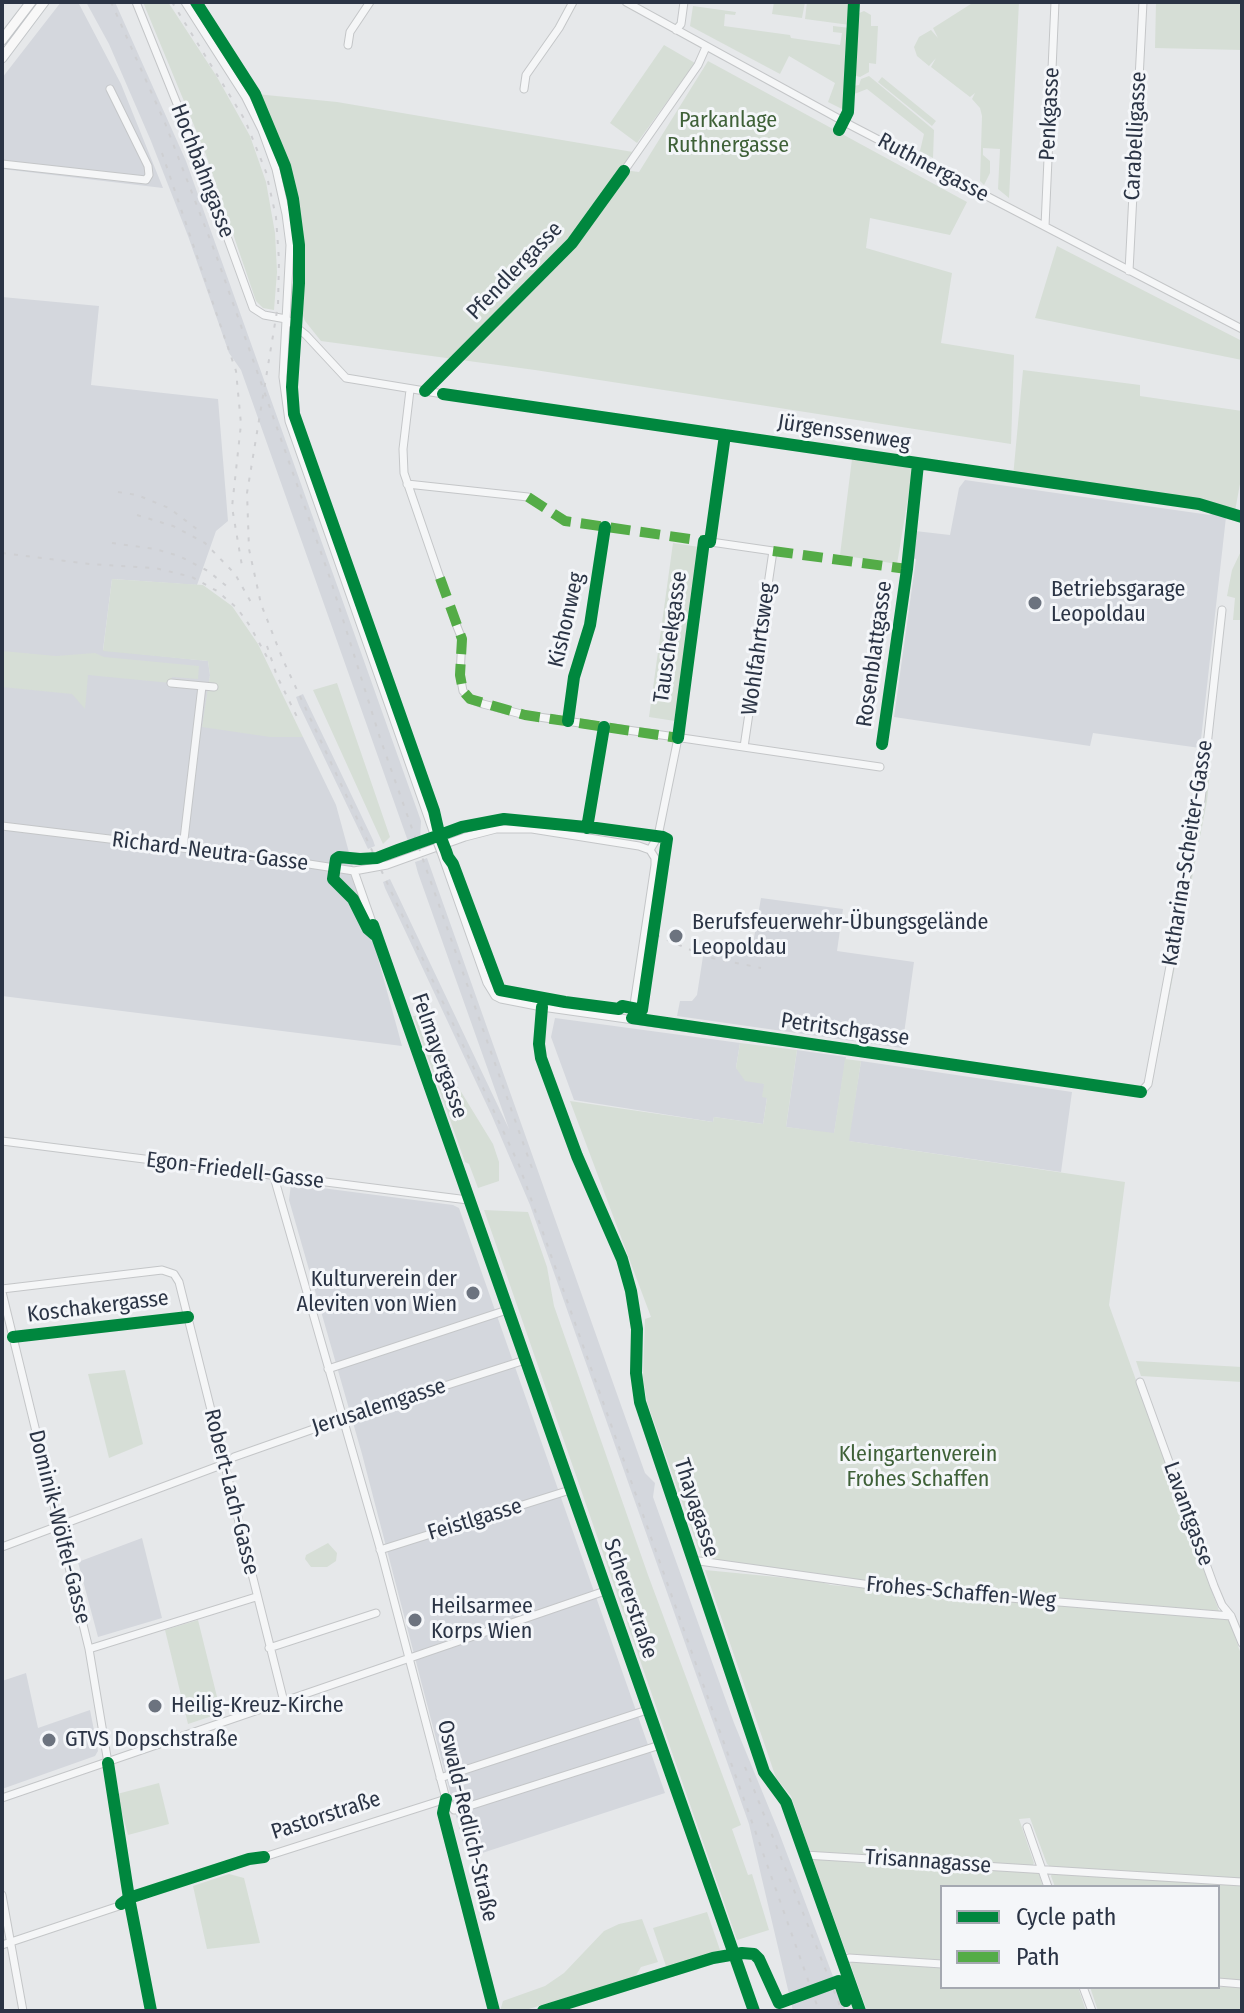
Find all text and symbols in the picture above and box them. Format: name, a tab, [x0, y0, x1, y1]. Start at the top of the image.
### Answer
street label: Penkgasse	[1034, 67, 1066, 161]
street label: Carabelligasse	[1119, 71, 1153, 201]
street label: Hochbahngasse	[164, 100, 240, 242]
park label: Parkanlage Ruthnergasse	[667, 108, 789, 160]
street label: Ruthnergasse	[873, 128, 993, 208]
street label: Pfendlergasse	[462, 216, 568, 326]
street label: Jürgenssenweg	[776, 409, 912, 457]
street label: Tauschekgasse	[649, 569, 693, 705]
street label: Kishonweg	[543, 570, 591, 670]
place label: Betriebsgarage Leopoldau	[1051, 577, 1185, 628]
street label: Rosenblattgasse	[852, 579, 898, 729]
street label: Wohlfahrtsweg	[737, 581, 781, 717]
marker: Betriebsgarage Leopoldau	[1026, 594, 1044, 612]
street label: Katharina-Scheiter-Gasse	[1157, 738, 1219, 968]
street label: Richard-Neutra-Gasse	[110, 827, 310, 877]
place label: Berufsfeuerwehr-Übungsgelände Leopoldau	[692, 910, 988, 962]
marker: Berufsfeuerwehr-Übungsgelände Leopoldau	[667, 927, 685, 945]
street label: Felmayergasse	[405, 990, 473, 1122]
street label: Petritschgasse	[779, 1008, 911, 1052]
street label: Egon-Friedell-Gasse	[145, 1147, 325, 1195]
place label: Kulturverein der Aleviten von Wien	[297, 1267, 457, 1318]
marker: Kulturverein der Aleviten von Wien	[464, 1284, 482, 1302]
street label: Koschakergasse	[26, 1285, 170, 1329]
street label: Jerusalemgasse	[309, 1373, 449, 1441]
street label: Robert-Lach-Gasse	[198, 1406, 264, 1578]
street label: Dominik-Wölfel-Gasse	[22, 1427, 96, 1627]
park label: Kleingartenverein Frohes Schaffen	[839, 1442, 997, 1494]
street label: Thayagasse	[668, 1455, 724, 1561]
street label: Lavantgasse	[1157, 1458, 1219, 1570]
street label: Feistlgasse	[425, 1493, 525, 1547]
street label: Schererstraße	[597, 1536, 663, 1662]
street label: Frohes-Schaffen-Weg	[865, 1572, 1057, 1614]
place label: Heilsarmee Korps Wien	[431, 1594, 533, 1646]
marker: Heilsarmee Korps Wien	[406, 1611, 424, 1629]
place label: Heilig-Kreuz-Kirche	[171, 1693, 344, 1719]
marker: Heilig-Kreuz-Kirche	[146, 1697, 164, 1715]
street label: Oswald-Redlich-Straße	[431, 1718, 503, 1924]
place label: GTVS Dopschstraße	[65, 1727, 238, 1753]
marker: GTVS Dopschstraße	[40, 1731, 58, 1749]
street label: Pastorstraße	[268, 1786, 384, 1846]
street label: Trisannagasse	[864, 1844, 992, 1880]
legend	[940, 1885, 1220, 1989]
text: Cycle path	[1016, 1903, 1116, 1931]
text: Path	[1016, 1943, 1060, 1971]

